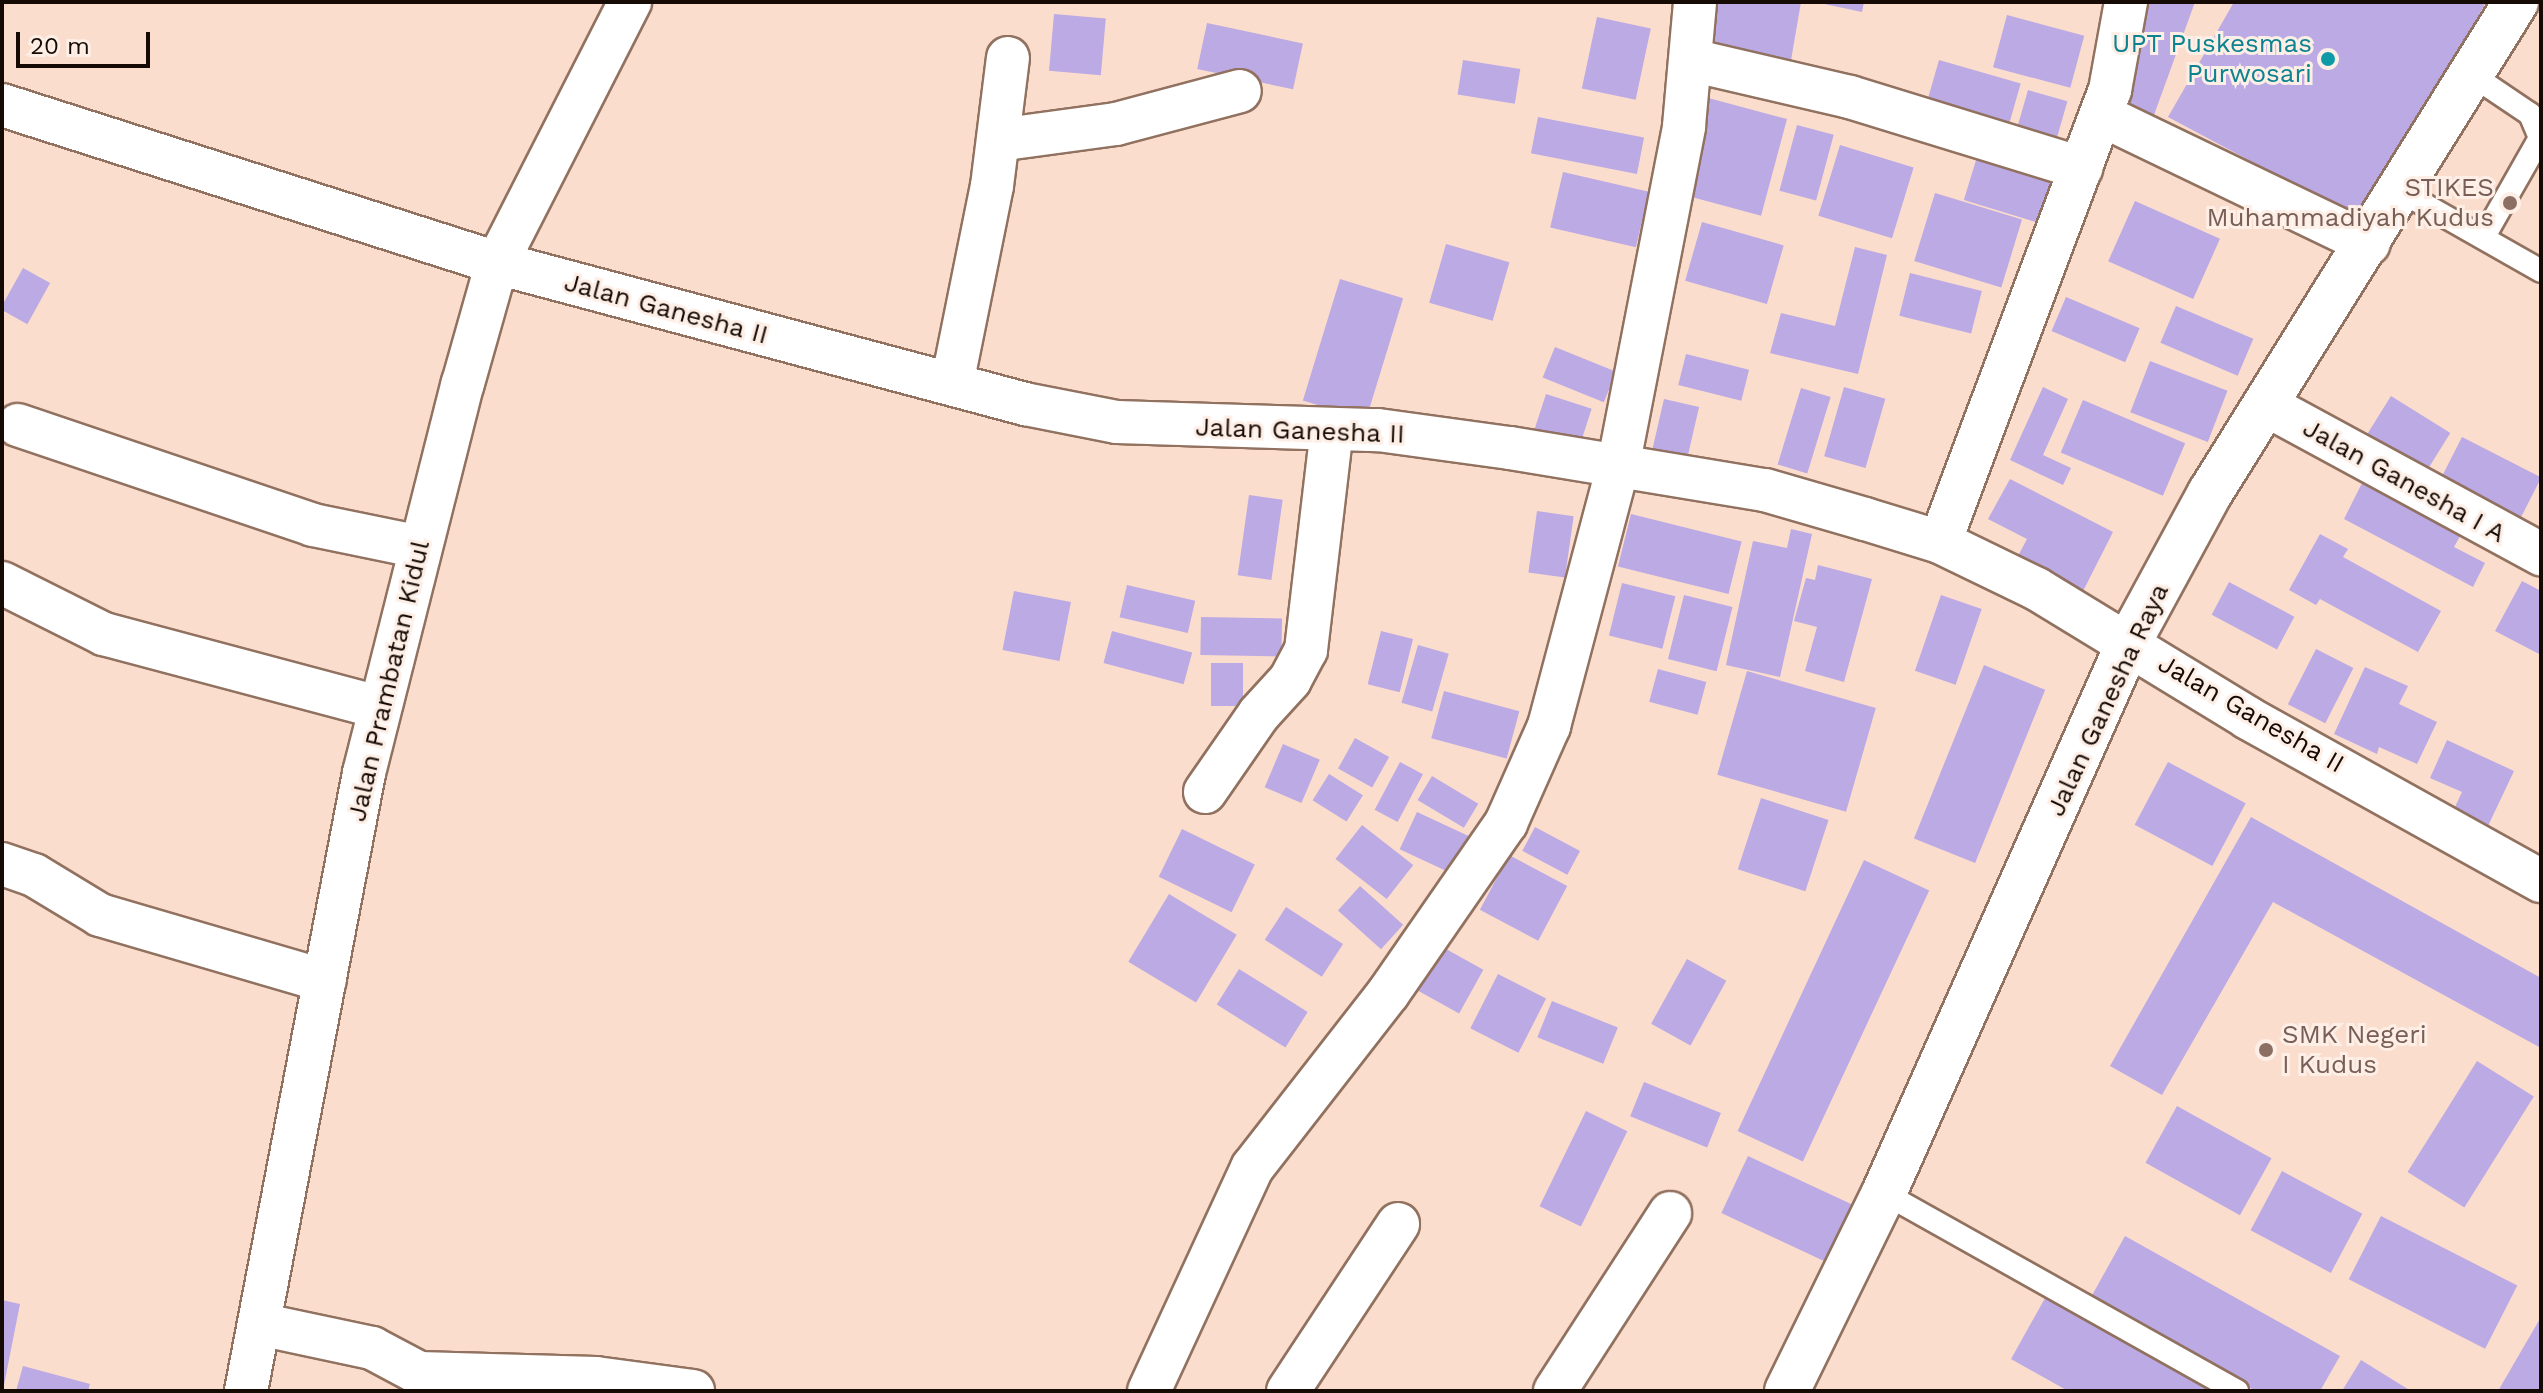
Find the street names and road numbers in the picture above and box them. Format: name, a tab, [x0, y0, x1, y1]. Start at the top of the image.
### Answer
street label: Jalan Ganesha II	[561, 267, 771, 351]
street label: Jalan Ganesha II	[1195, 412, 1405, 450]
street label: Jalan Ganesha I A	[2297, 412, 2511, 550]
street label: Jalan Prambatan Kidul	[341, 537, 437, 825]
street label: Jalan Ganesha Raya	[2040, 578, 2176, 822]
street label: Jalan Ganesha II	[2152, 648, 2350, 780]

